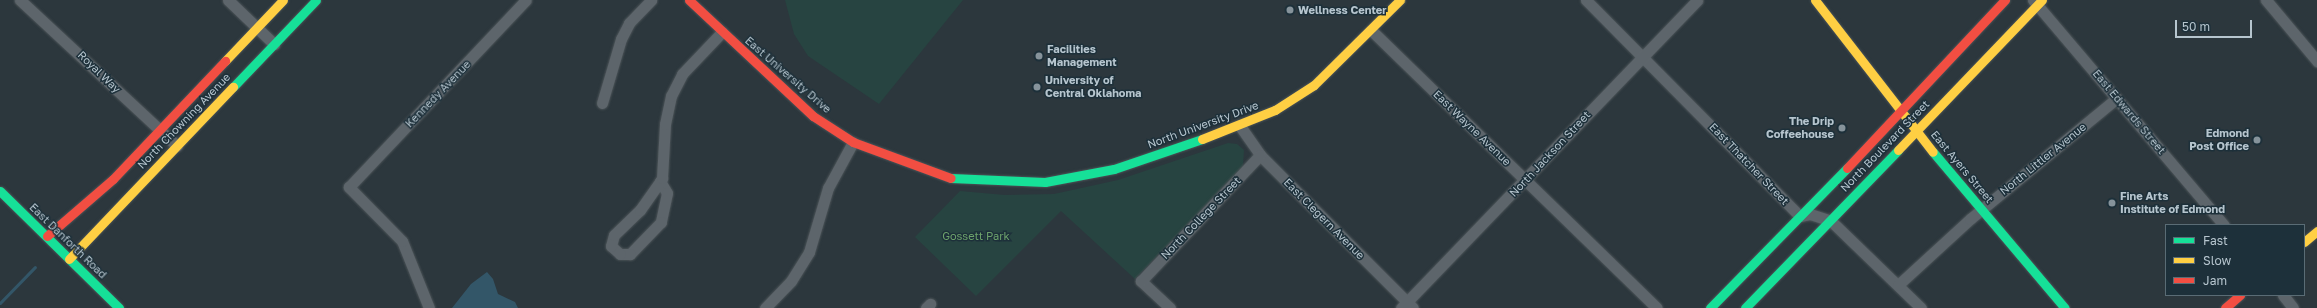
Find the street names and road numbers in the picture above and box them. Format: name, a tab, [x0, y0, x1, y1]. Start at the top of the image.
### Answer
street label: East University Drive	[742, 34, 834, 116]
street label: Royal Way	[75, 48, 123, 96]
street label: Kennedy Avenue	[403, 58, 473, 130]
street label: East Edwards Street	[2090, 67, 2168, 157]
street label: North Chowning Avenue	[135, 70, 233, 172]
street label: East Wayne Avenue	[1430, 88, 1514, 168]
street label: North Boulevard Street	[1838, 98, 1932, 194]
street label: North University Drive	[1146, 99, 1260, 151]
street label: North Jackson Street	[1507, 108, 1593, 200]
street label: East Thatcher Street	[1707, 120, 1791, 208]
street label: North Littler Avenue	[1997, 120, 2089, 198]
street label: East Ayers Street	[1928, 128, 1996, 206]
street label: North College Street	[1158, 174, 1244, 262]
street label: East Clegern Avenue	[1281, 176, 1367, 262]
street label: East Danforth Road	[27, 201, 109, 281]

